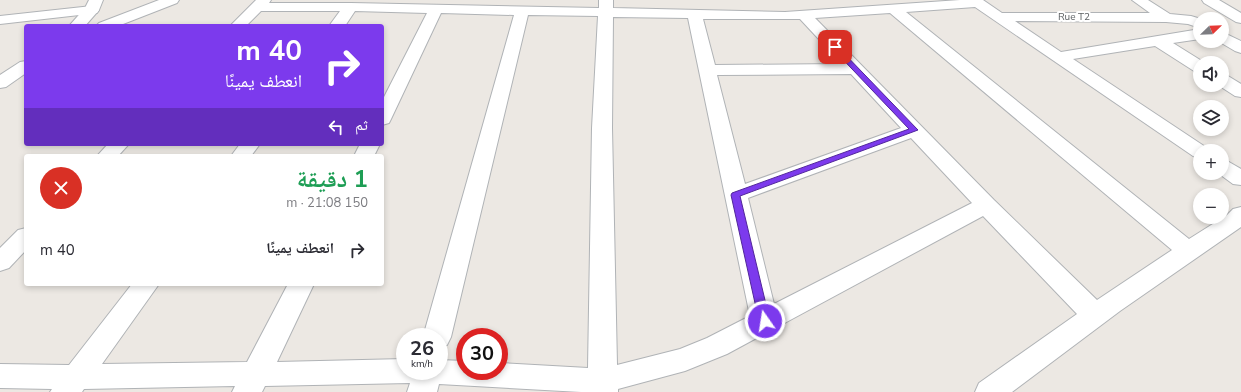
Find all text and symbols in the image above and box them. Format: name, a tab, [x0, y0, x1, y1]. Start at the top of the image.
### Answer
street label: Rue T2	[1058, 10, 1090, 24]
north arrow	[1193, 12, 1229, 48]
map controls	[1193, 12, 1229, 224]
pin	[818, 30, 852, 64]
text: 40 m	[236, 32, 302, 70]
icon: arrive	[824, 36, 846, 58]
icon: right	[316, 40, 368, 92]
button: sound	[1193, 56, 1229, 92]
text: انعطف يمينًا	[225, 69, 302, 93]
button: layers	[1193, 100, 1229, 136]
text: ثم	[355, 115, 368, 135]
icon: left	[325, 116, 347, 138]
button: +	[1193, 144, 1229, 180]
text: 1 دقيقة	[297, 163, 368, 195]
button: close	[40, 167, 82, 209]
button: −	[1193, 188, 1229, 224]
text: 150 m · 21:08	[286, 194, 368, 212]
text: انعطف يمينًا	[266, 238, 334, 258]
icon: right	[346, 239, 368, 261]
text: 40 m	[40, 240, 75, 260]
position arrow	[744, 300, 786, 342]
speed limit sign: 30	[456, 328, 508, 380]
text: 26	[410, 335, 434, 362]
text: km/h	[411, 357, 433, 371]

